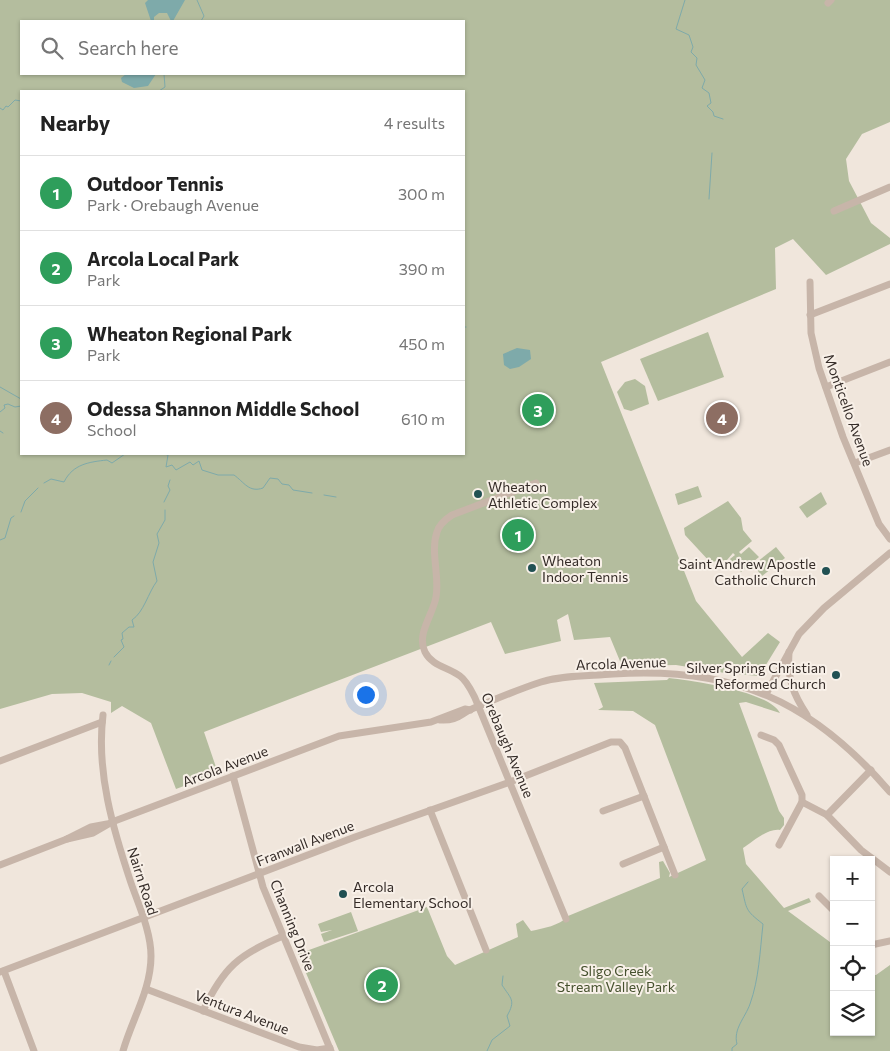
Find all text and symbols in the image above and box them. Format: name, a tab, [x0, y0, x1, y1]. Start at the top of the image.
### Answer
search box	[20, 20, 465, 75]
icon: search	[38, 34, 66, 62]
text: Search here	[78, 36, 178, 59]
text: Nearby	[40, 110, 110, 135]
text: 4 results	[384, 113, 445, 132]
text: Outdoor Tennis	[87, 172, 224, 195]
text: 1	[52, 184, 60, 203]
text: 300 m	[398, 184, 445, 203]
text: Park · Orebaugh Avenue	[87, 195, 259, 214]
text: Arcola Local Park	[87, 247, 239, 270]
text: 2	[51, 259, 61, 278]
text: 390 m	[399, 259, 445, 278]
text: Park	[87, 270, 120, 289]
text: Wheaton Regional Park	[87, 322, 292, 345]
text: 3	[51, 334, 61, 353]
text: 450 m	[399, 334, 445, 353]
text: Park	[87, 345, 120, 364]
street label: Monticello Avenue	[821, 352, 877, 468]
pin: 3	[522, 391, 554, 429]
text: Odessa Shannon Middle School	[87, 397, 359, 420]
pin: 4	[706, 399, 738, 437]
text: 4	[51, 409, 61, 428]
text: 610 m	[401, 409, 445, 428]
text: School	[87, 420, 137, 439]
place label: Wheaton Athletic Complex	[488, 478, 598, 511]
marker: Wheaton Athletic Complex	[472, 488, 484, 500]
pin: 1	[502, 516, 534, 554]
place label: Wheaton Indoor Tennis	[542, 552, 628, 585]
place label: Saint Andrew Apostle Catholic Church	[679, 555, 816, 588]
marker: Wheaton Indoor Tennis	[526, 562, 538, 574]
marker: Saint Andrew Apostle Catholic Church	[820, 565, 832, 577]
street label: Arcola Avenue	[575, 653, 667, 673]
place label: Silver Spring Christian Reformed Church	[686, 659, 826, 692]
marker: Silver Spring Christian Reformed Church	[830, 669, 842, 681]
your location	[353, 682, 379, 708]
street label: Orebaugh Avenue	[478, 690, 538, 800]
street label: Arcola Avenue	[180, 742, 270, 790]
street label: Franwall Avenue	[254, 817, 356, 869]
street label: Nairn Road	[124, 845, 162, 917]
map controls	[830, 856, 875, 1036]
button: +	[830, 856, 875, 901]
street label: Channing Drive	[267, 877, 319, 973]
place label: Arcola Elementary School	[353, 878, 472, 911]
marker: Arcola Elementary School	[337, 888, 349, 900]
button: −	[830, 901, 875, 946]
button: locate	[830, 946, 875, 991]
park label: Sligo Creek Stream Valley Park	[557, 962, 676, 995]
pin: 2	[366, 966, 398, 1004]
street label: Ventura Avenue	[192, 986, 292, 1038]
button: layers	[830, 991, 875, 1036]

